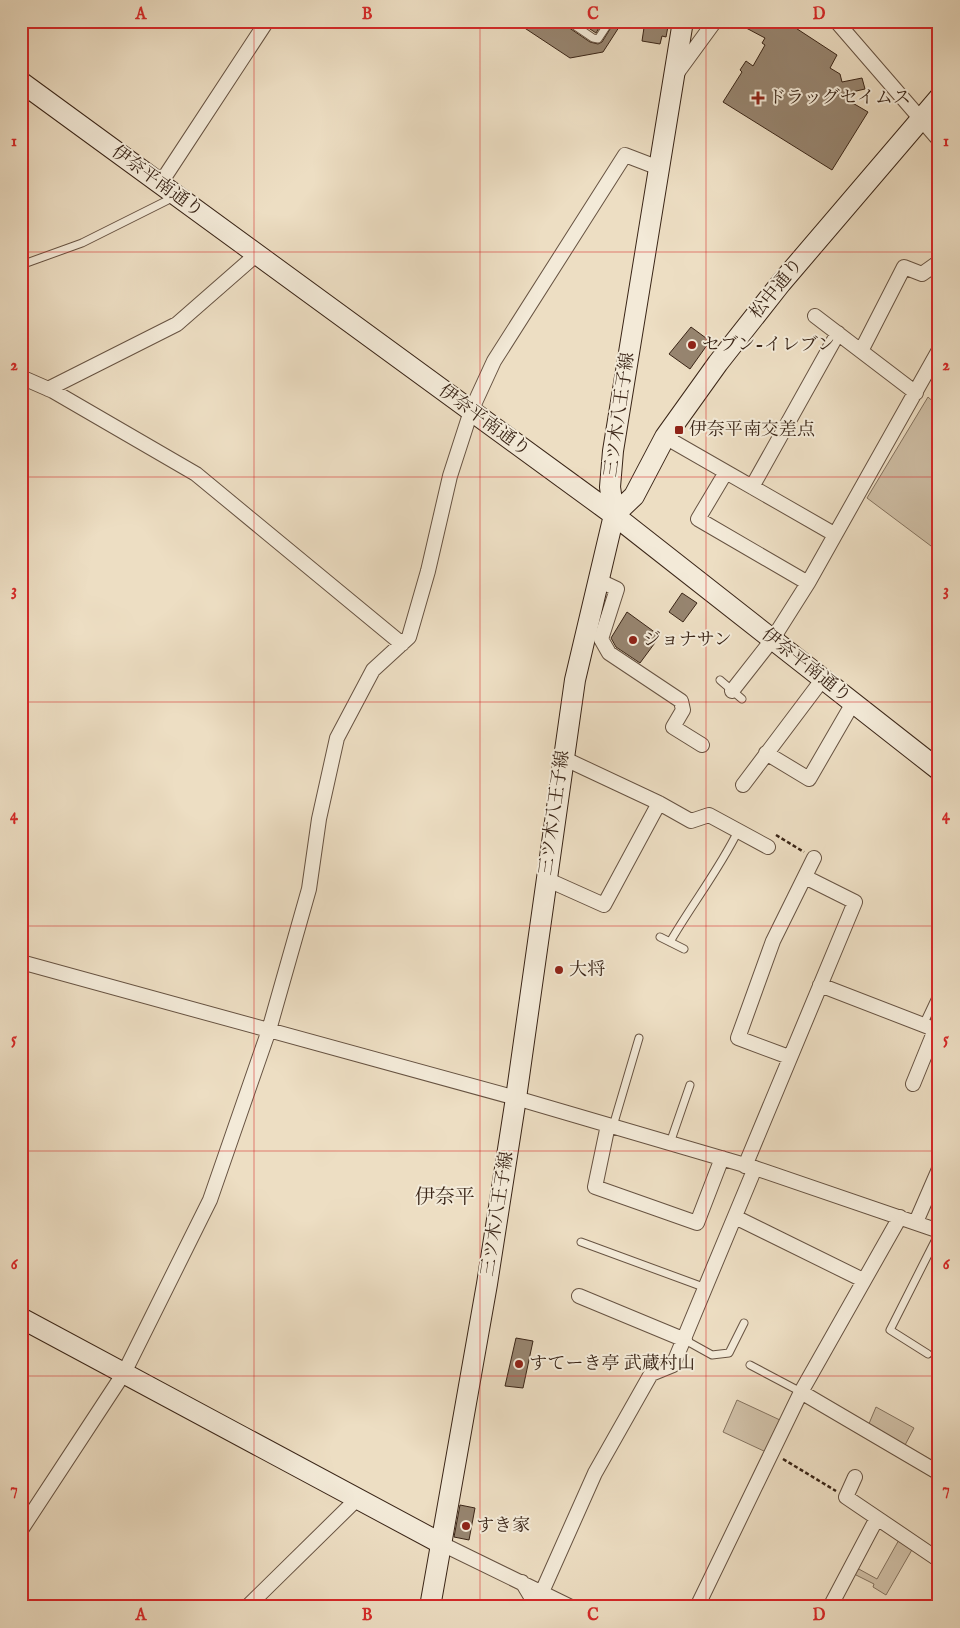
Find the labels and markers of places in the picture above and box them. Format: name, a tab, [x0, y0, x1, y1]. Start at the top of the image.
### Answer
place label: ドラッグセイムス	[768, 87, 911, 110]
marker: ドラッグセイムス	[752, 92, 764, 104]
place label: セブン-イレブン	[702, 334, 835, 357]
marker: セブン-イレブン	[686, 339, 698, 351]
place label: 伊奈平南交差点	[689, 419, 815, 442]
marker: 伊奈平南交差点	[673, 424, 685, 436]
place label: ジョナサン	[643, 629, 732, 652]
marker: ジョナサン	[627, 634, 639, 646]
place label: 大将	[569, 959, 605, 982]
marker: 大将	[553, 964, 565, 976]
place label: すてーき亭 武蔵村山	[529, 1353, 695, 1376]
marker: すてーき亭 武蔵村山	[513, 1358, 525, 1370]
place label: すき家	[476, 1515, 530, 1538]
marker: すき家	[460, 1520, 472, 1532]

